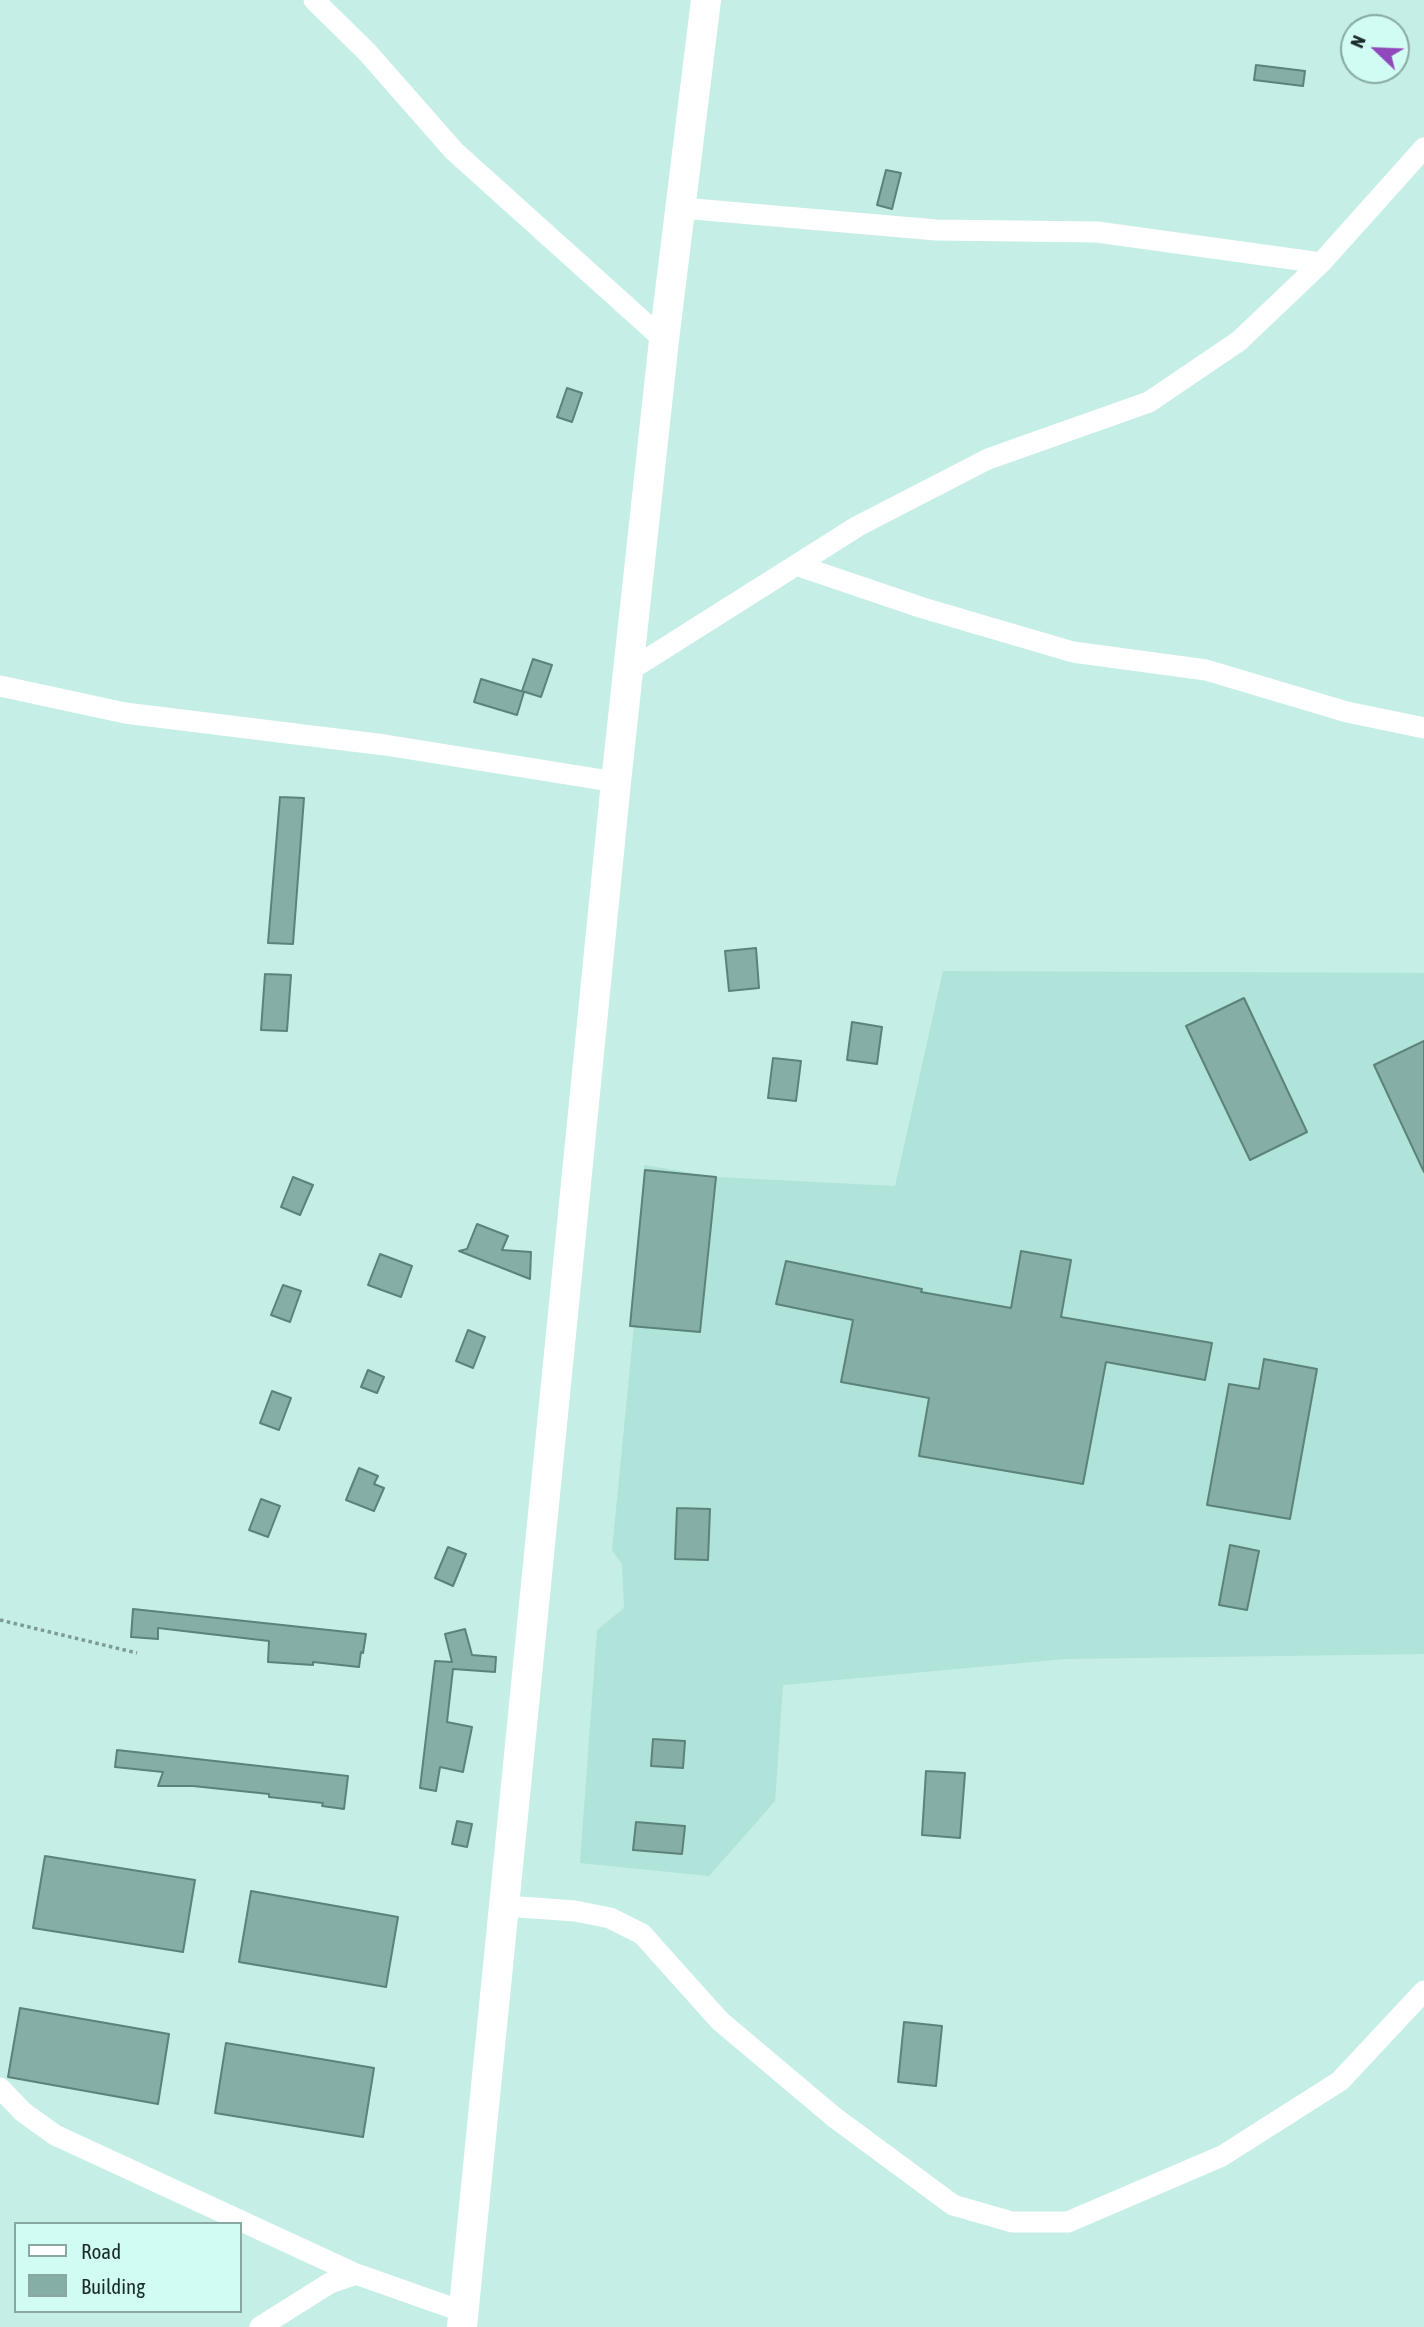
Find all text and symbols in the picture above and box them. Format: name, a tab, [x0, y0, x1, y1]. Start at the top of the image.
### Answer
north arrow	[1340, 14, 1410, 84]
text: N	[1345, 32, 1370, 51]
legend	[14, 2222, 242, 2313]
text: Road	[81, 2239, 121, 2263]
text: Building	[81, 2274, 145, 2298]

